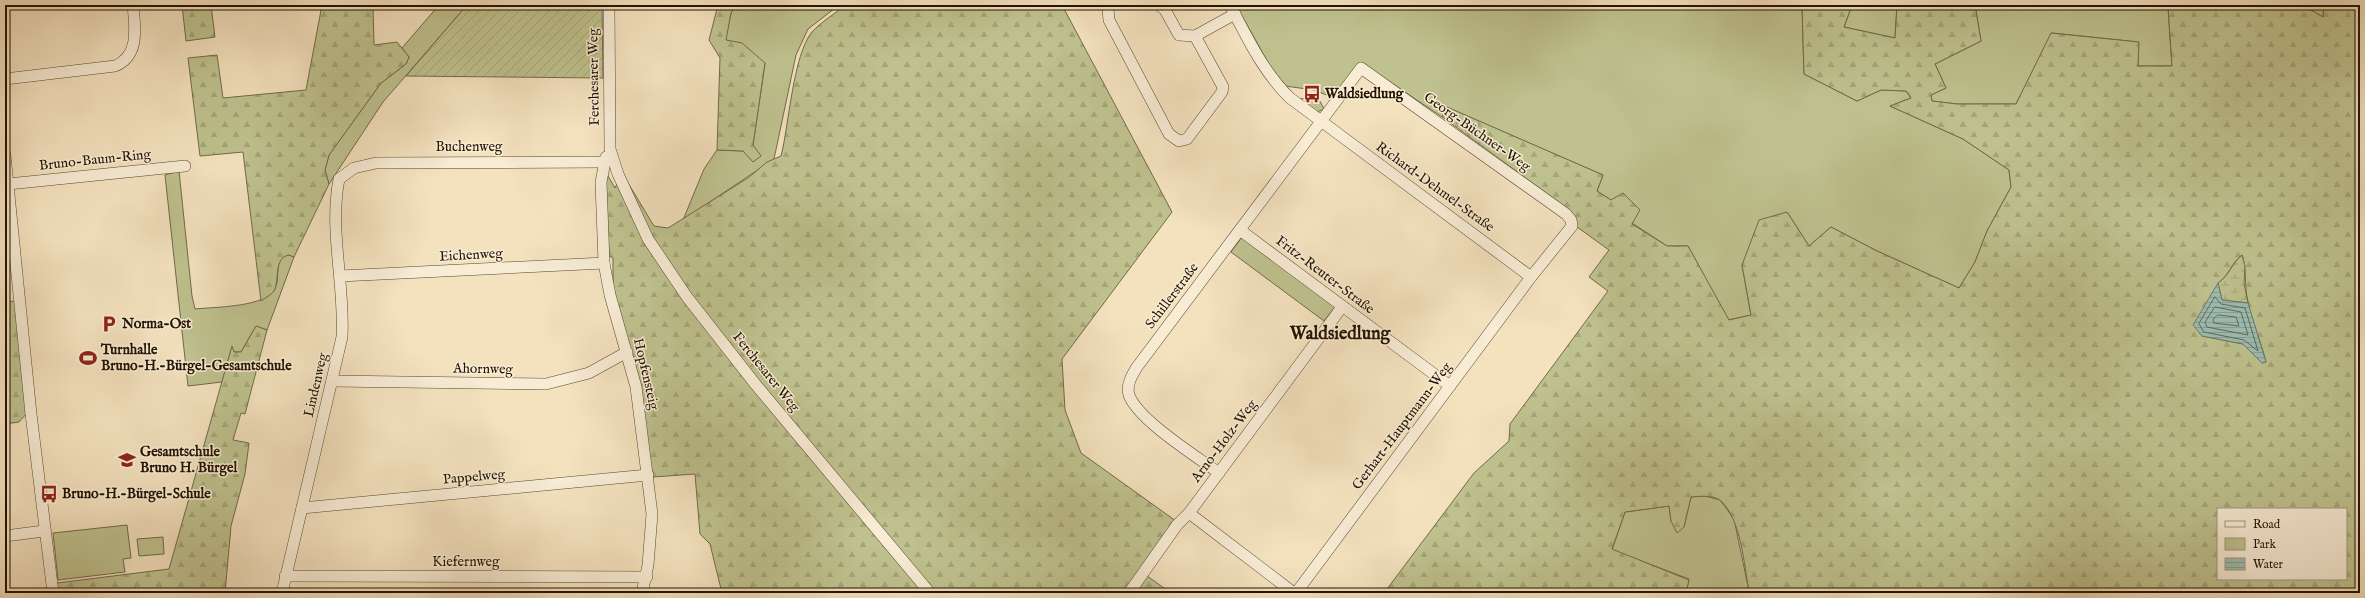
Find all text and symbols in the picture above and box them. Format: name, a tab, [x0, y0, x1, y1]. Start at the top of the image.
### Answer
street label: Ferchesarer Weg	[584, 28, 604, 126]
bus stop icon: Waldsiedlung	[1302, 84, 1322, 104]
place label: Waldsiedlung	[1324, 85, 1405, 103]
street label: Georg-Büchner-Weg	[1420, 88, 1534, 176]
street label: Buchenweg	[436, 138, 503, 156]
street label: Richard-Dehmel-Straße	[1372, 138, 1498, 236]
street label: Bruno-Baum-Ring	[38, 145, 152, 175]
street label: Fritz-Reuter-Straße	[1272, 232, 1379, 318]
street label: Eichenweg	[439, 244, 504, 266]
street label: Schillerstraße	[1141, 259, 1203, 333]
parking icon: Norma-Ost	[99, 314, 119, 334]
place label: Norma-Ost	[121, 315, 191, 333]
district label: Waldsiedlung	[1289, 323, 1392, 346]
street label: Ferchesarer Weg	[728, 328, 804, 416]
street label: Hopfensteig	[629, 336, 663, 412]
place label: Turnhalle Bruno-H.-Bürgel-Gesamtschule	[100, 341, 292, 375]
sports icon: Turnhalle Bruno-H.-Bürgel-Gesamtschule	[78, 348, 98, 368]
street label: Lindenweg	[300, 351, 332, 419]
street label: Gerhart-Hauptmann-Weg	[1348, 358, 1456, 493]
street label: Ahornweg	[452, 359, 514, 379]
street label: Arno-Holz-Weg	[1186, 396, 1261, 487]
place label: Gesamtschule Bruno H. Bürgel	[140, 443, 238, 477]
school or university icon: Gesamtschule Bruno H. Bürgel	[117, 450, 137, 470]
street label: Pappelweg	[442, 465, 506, 489]
bus stop icon: Bruno-H.-Bürgel-Schule	[39, 484, 59, 504]
place label: Bruno-H.-Bürgel-Schule	[62, 485, 211, 503]
legend	[2217, 508, 2347, 580]
text: Road	[2253, 517, 2281, 532]
text: Park	[2253, 537, 2276, 552]
street label: Kiefernweg	[432, 553, 500, 571]
text: Water	[2253, 557, 2284, 572]

